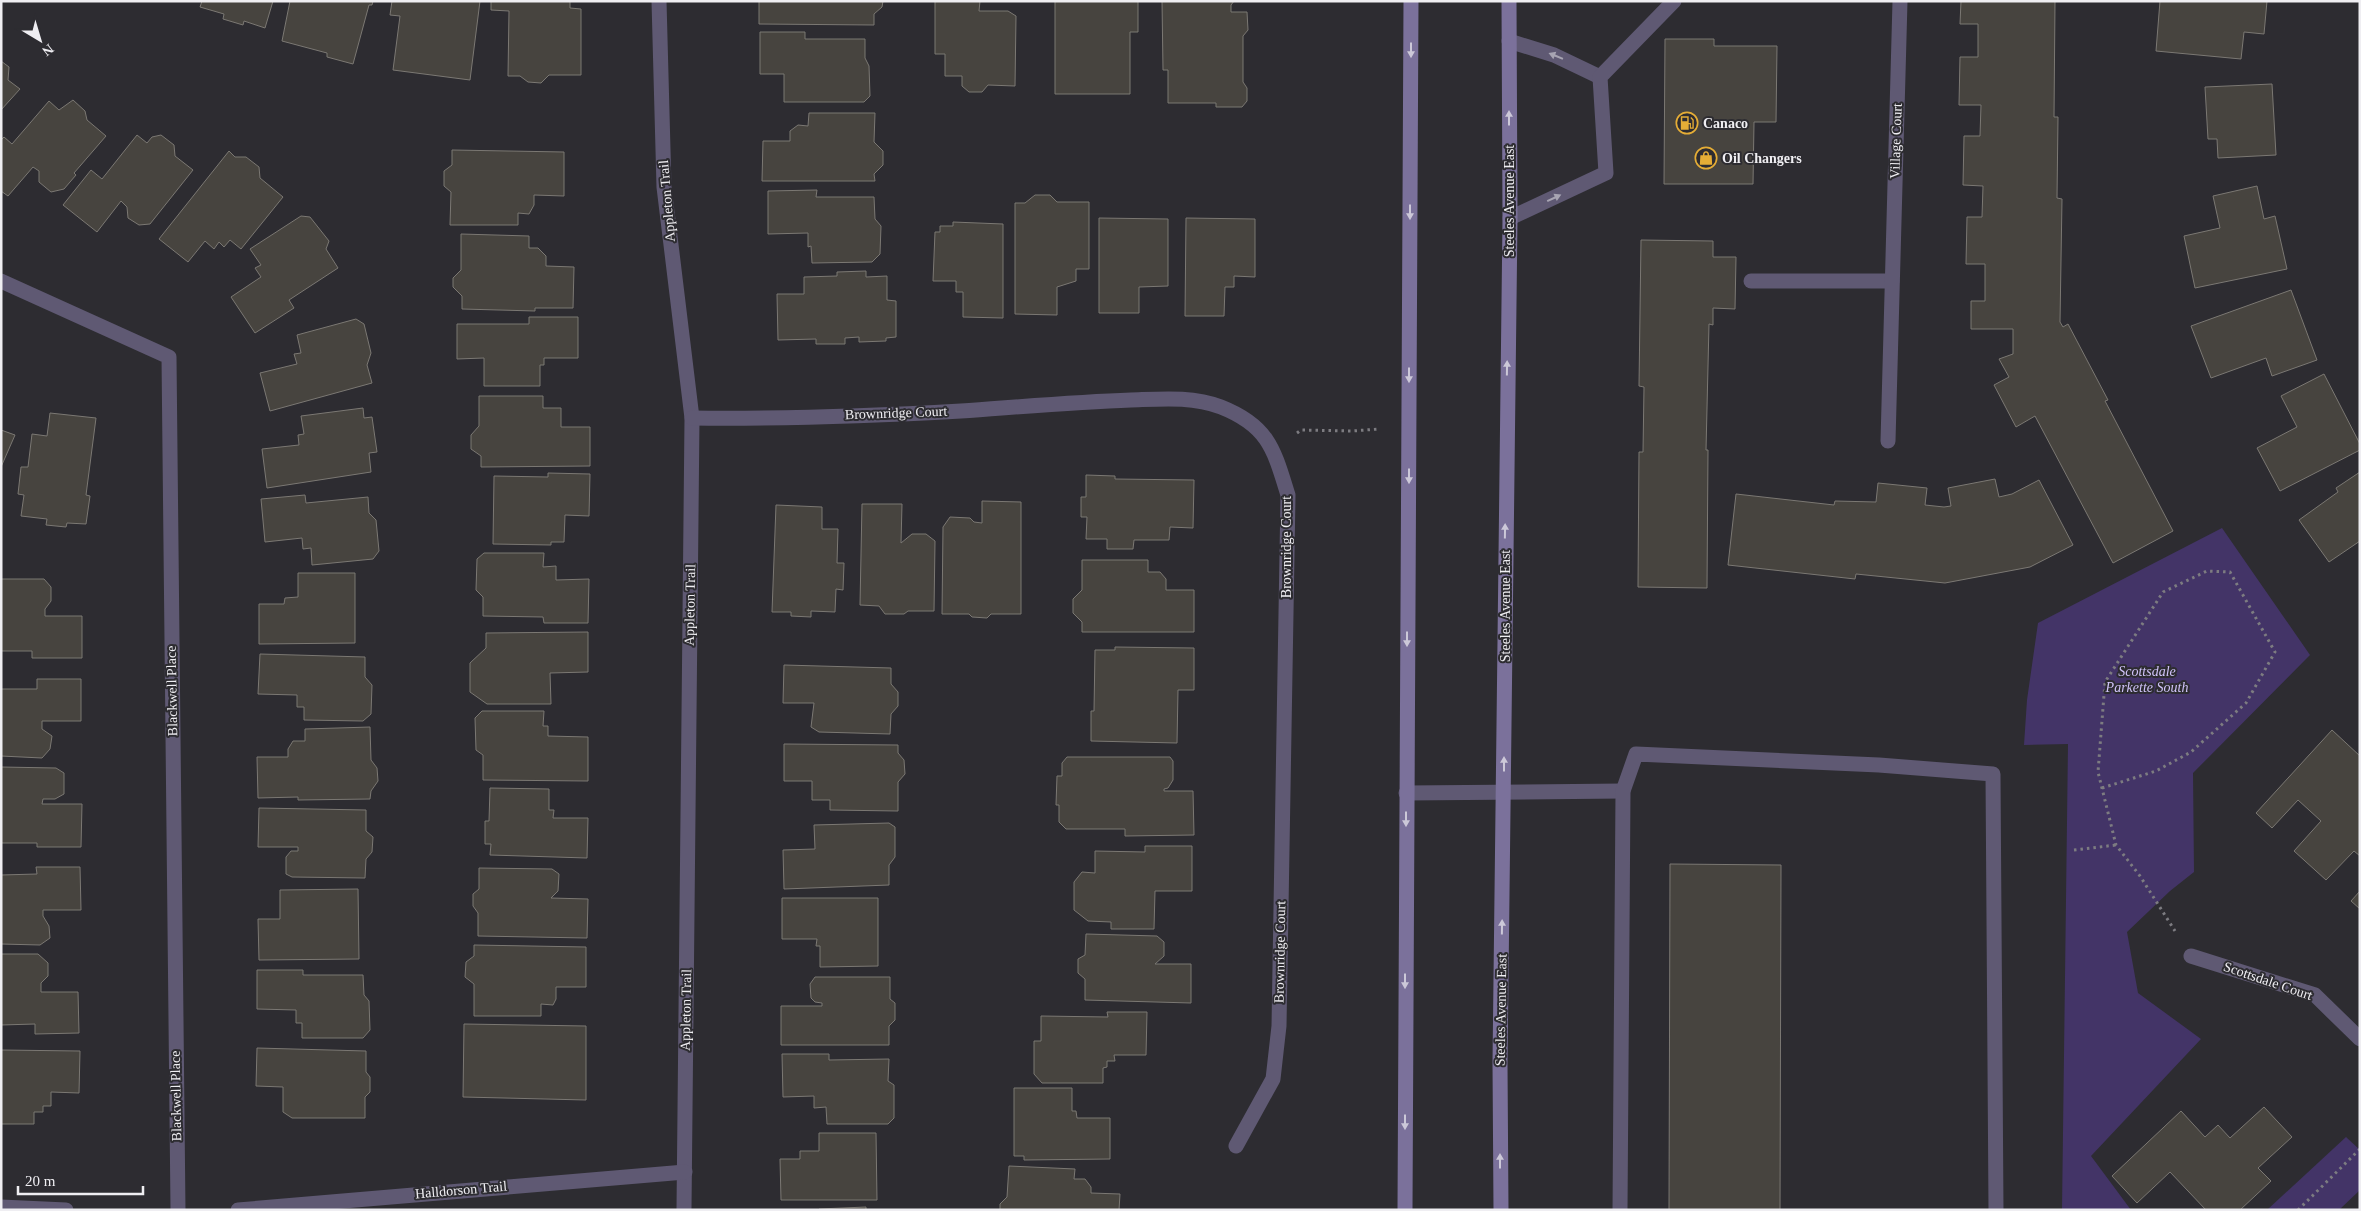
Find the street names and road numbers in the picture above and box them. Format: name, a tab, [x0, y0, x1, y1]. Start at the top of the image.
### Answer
street label: Village Court	[1887, 103, 1905, 179]
street label: Steeles Avenue East	[1502, 145, 1517, 257]
street label: Appleton Trail	[656, 159, 678, 243]
street label: Brownridge Court	[845, 404, 947, 422]
street label: Brownridge Court	[1279, 496, 1294, 598]
street label: Steeles Avenue East	[1498, 550, 1513, 662]
street label: Appleton Trail	[682, 564, 698, 646]
street label: Blackwell Place	[164, 646, 180, 736]
street label: Brownridge Court	[1272, 901, 1288, 1003]
street label: Steeles Avenue East	[1493, 954, 1509, 1066]
street label: Scottsdale Court	[2222, 959, 2314, 1003]
street label: Appleton Trail	[678, 969, 694, 1051]
street label: Blackwell Place	[168, 1051, 184, 1141]
street label: Halldorson Trail	[414, 1179, 508, 1201]

